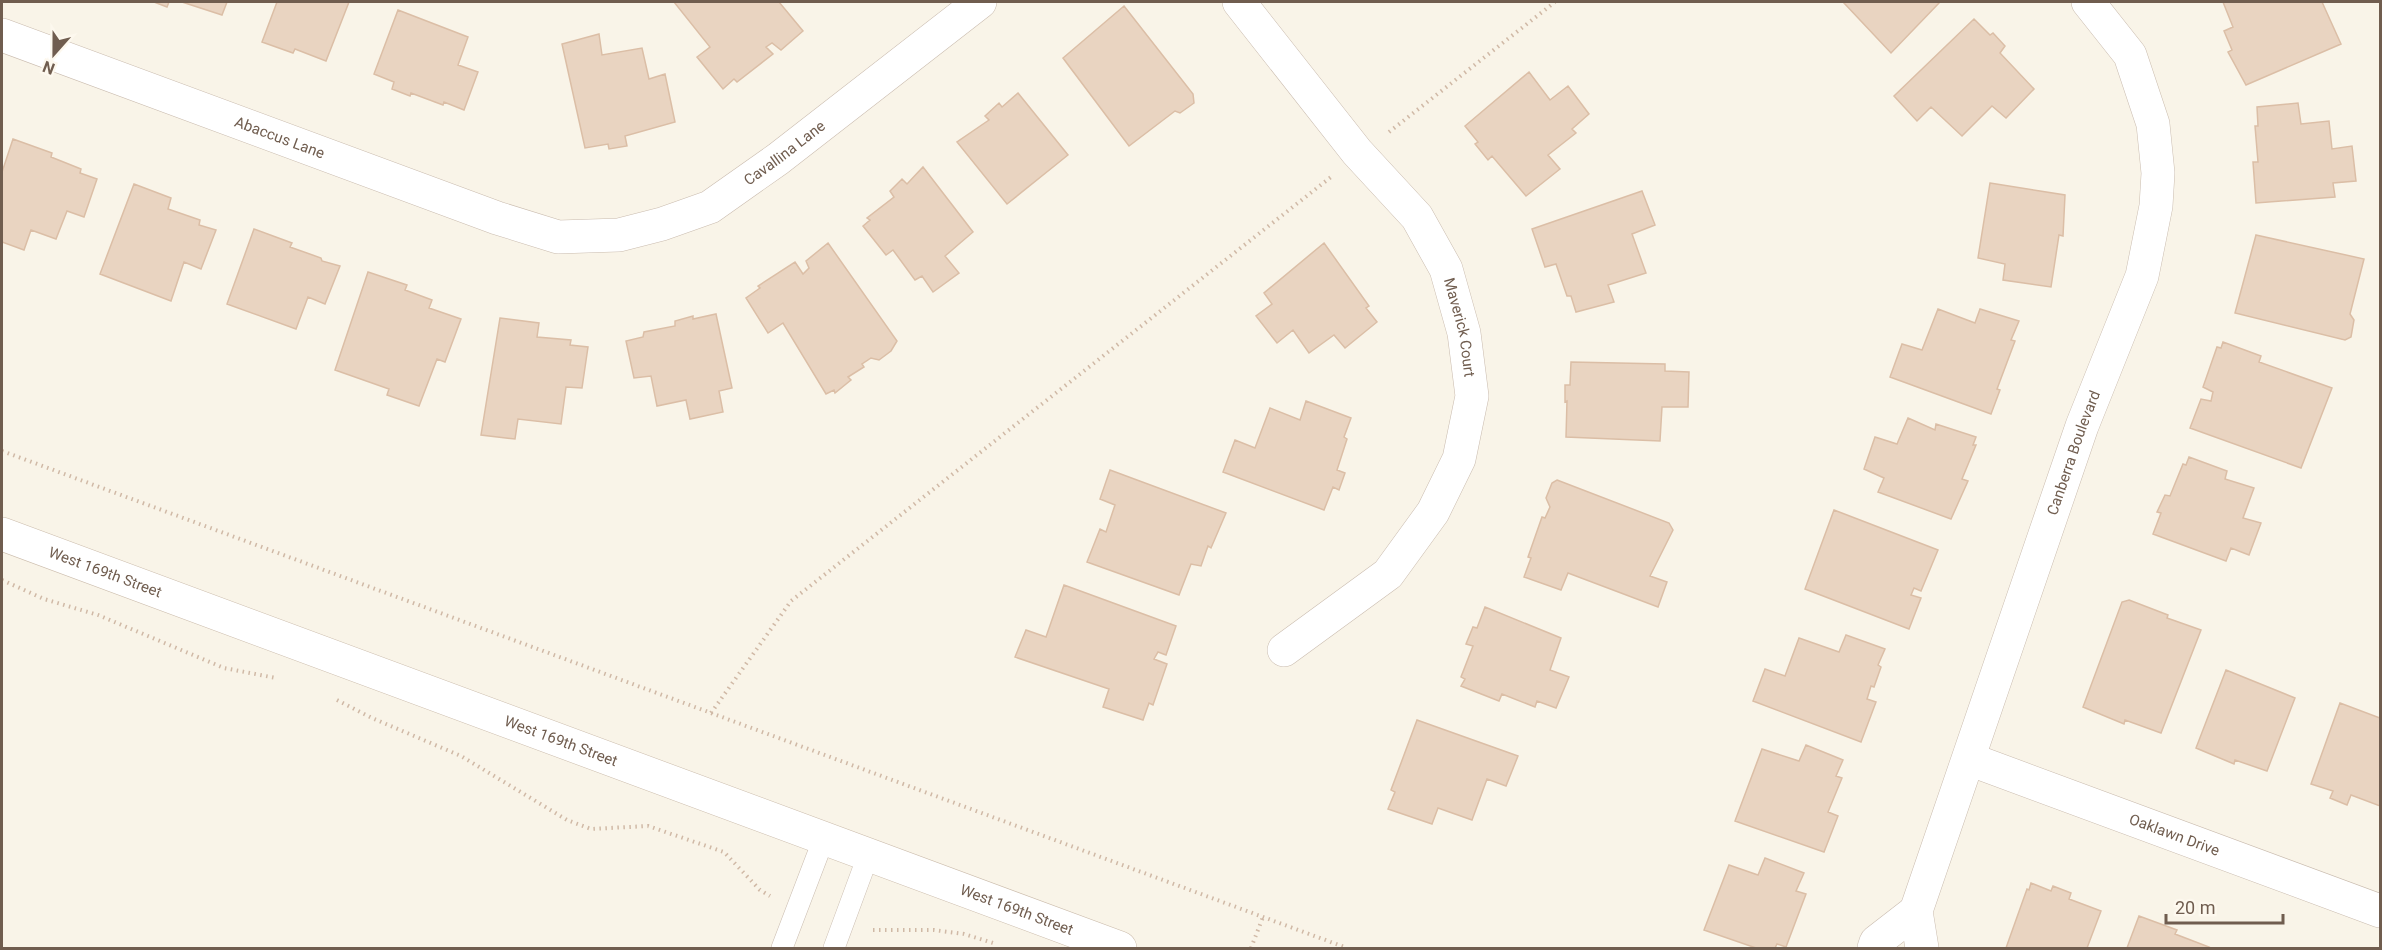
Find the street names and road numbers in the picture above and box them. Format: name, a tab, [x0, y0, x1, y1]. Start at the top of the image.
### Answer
street label: Abaccus Lane	[232, 113, 327, 162]
street label: Cavallina Lane	[740, 117, 829, 189]
street label: Maverick Court	[1440, 276, 1479, 378]
street label: Canberra Boulevard	[2043, 388, 2104, 517]
street label: West 169th Street	[46, 543, 164, 601]
street label: West 169th Street	[502, 712, 620, 770]
street label: Oaklawn Drive	[2127, 810, 2222, 860]
street label: West 169th Street	[958, 881, 1076, 939]

